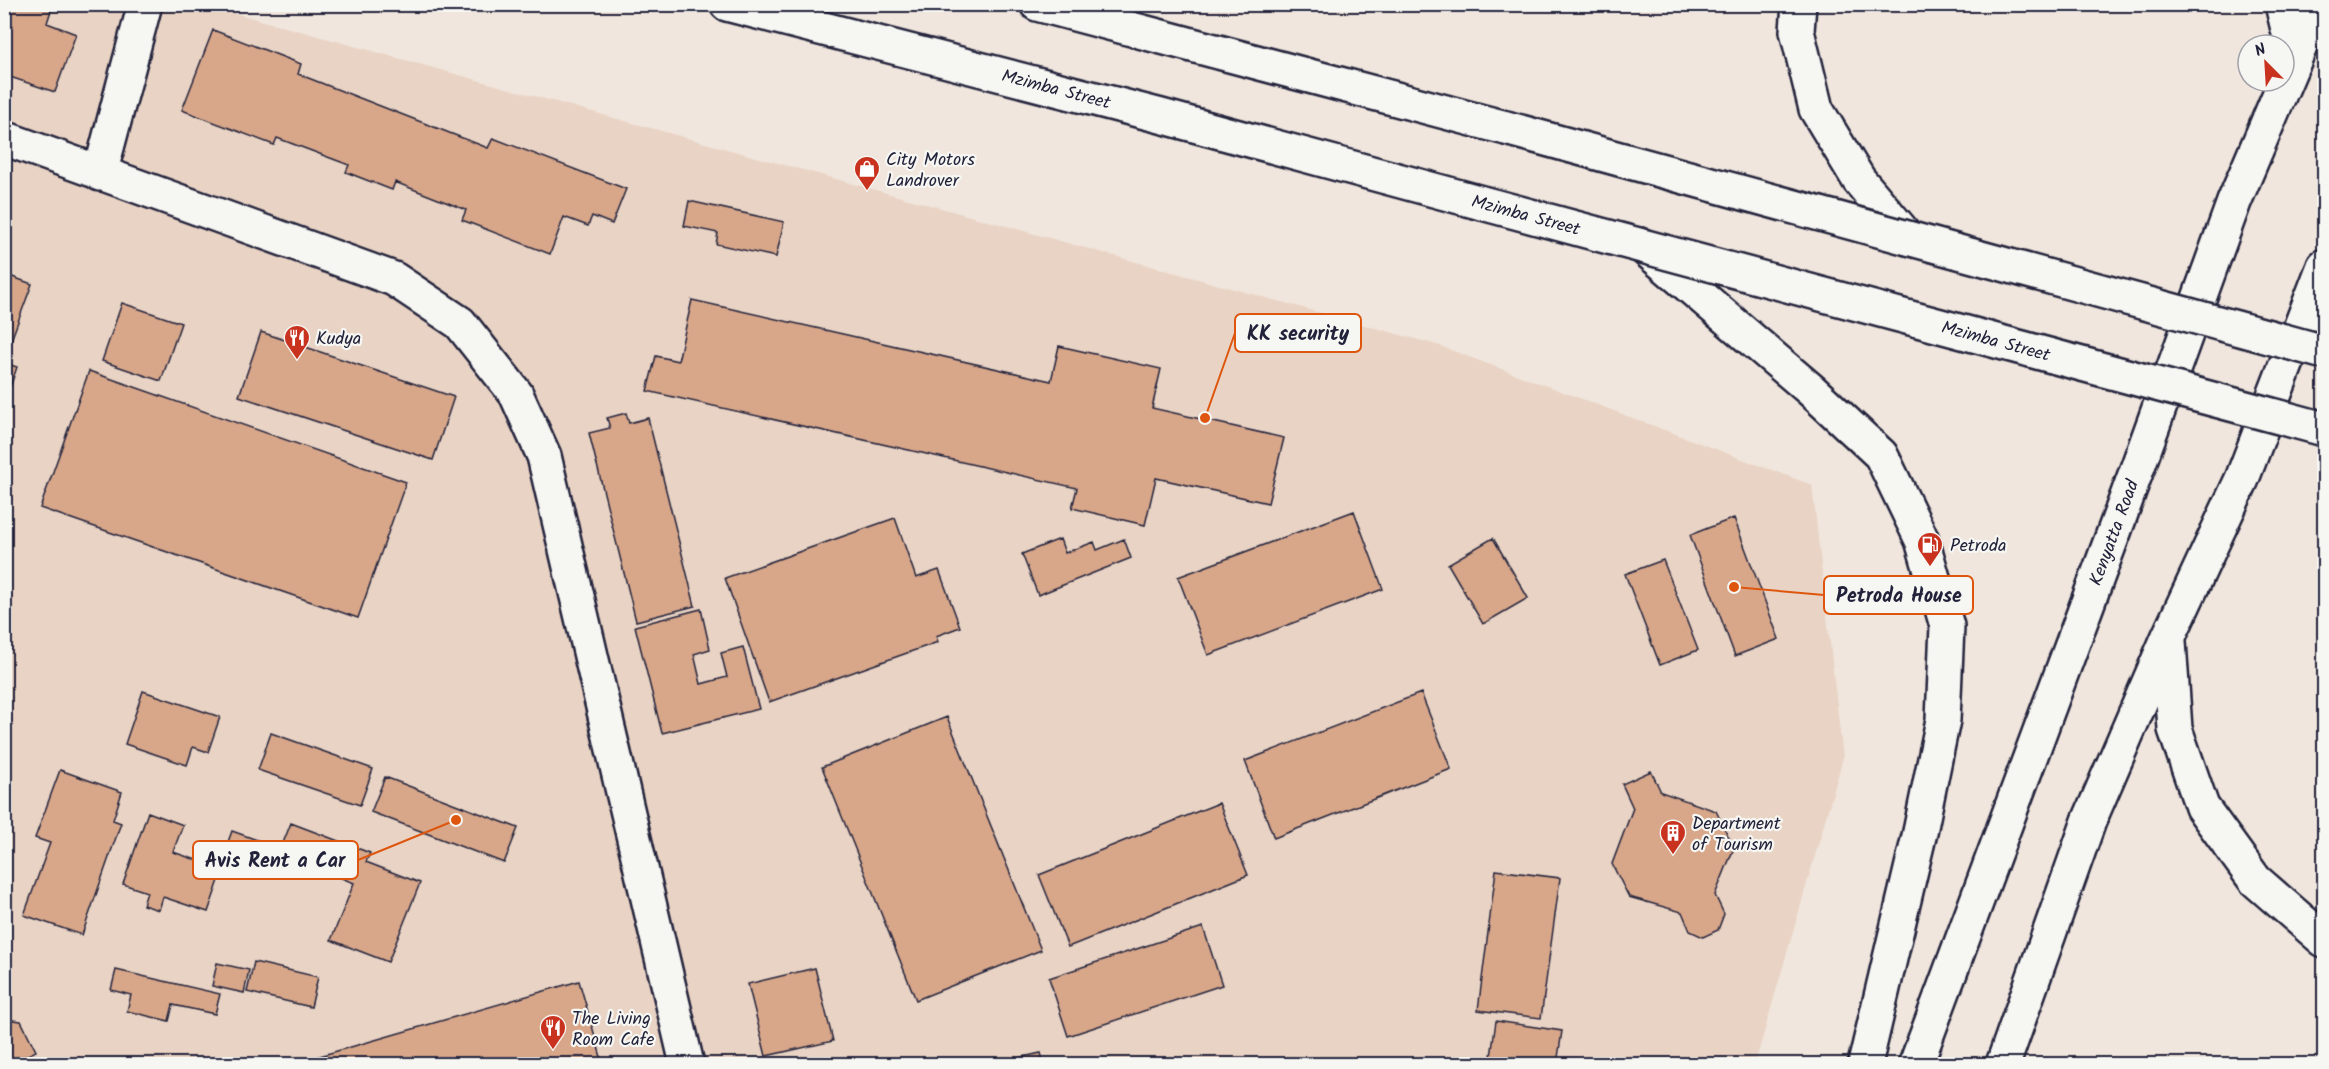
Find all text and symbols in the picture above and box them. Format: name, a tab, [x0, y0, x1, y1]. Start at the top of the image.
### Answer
north arrow	[2236, 33, 2296, 93]
text: N	[2251, 37, 2270, 64]
street label: Mzimba Street	[998, 62, 1114, 119]
place label: City Motors Landrover	[886, 146, 975, 196]
shop icon: City Motors Landrover	[852, 154, 882, 192]
street label: Mzimba Street	[1468, 188, 1584, 245]
callout: KK security	[1235, 314, 1361, 352]
street label: Mzimba Street	[1938, 314, 2054, 371]
text: KK security	[1247, 319, 1350, 351]
restaurant icon: Kudya	[282, 323, 312, 361]
place label: Kudya	[316, 325, 361, 354]
street label: Kenyatta Road	[2082, 475, 2148, 590]
fuel station icon: Petroda	[1915, 530, 1945, 568]
place label: Petroda	[1950, 532, 2006, 561]
callout: Petroda House	[1824, 576, 1973, 614]
text: Petroda House	[1836, 581, 1962, 613]
place label: Department of Tourism	[1692, 810, 1782, 860]
building icon: Department of Tourism	[1658, 818, 1688, 856]
callout: Avis Rent a Car	[193, 841, 358, 879]
text: Avis Rent a Car	[205, 846, 346, 878]
place label: The Living Room Cafe	[572, 1005, 654, 1055]
restaurant icon: The Living Room Cafe	[538, 1013, 568, 1051]

